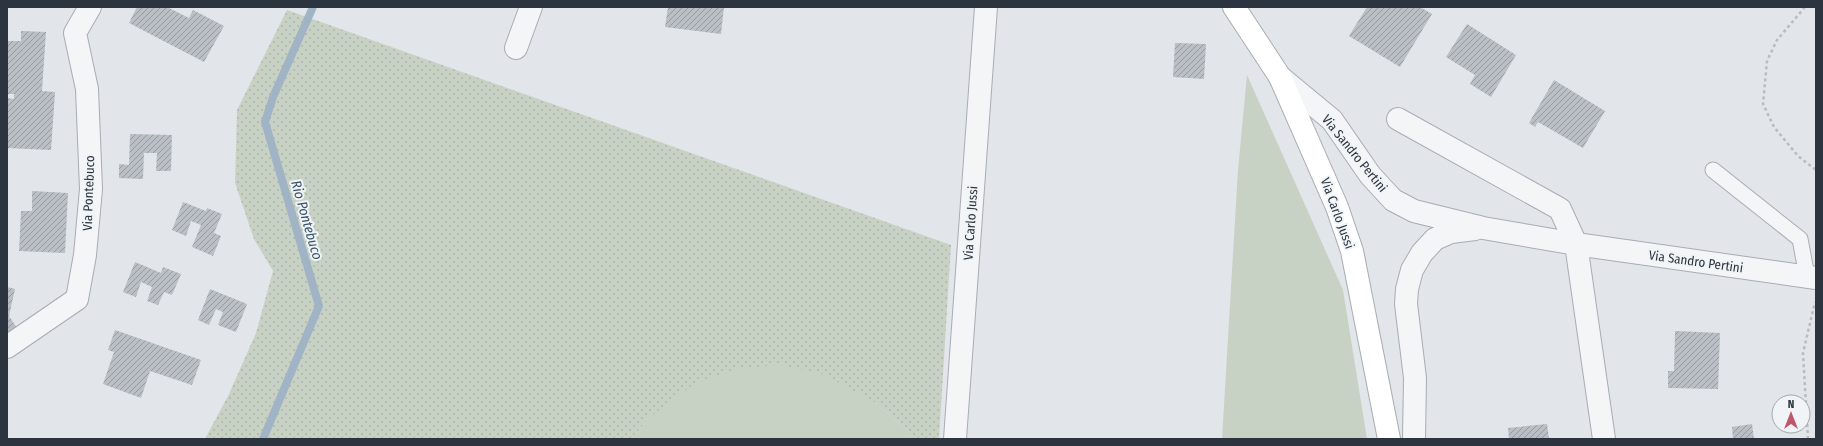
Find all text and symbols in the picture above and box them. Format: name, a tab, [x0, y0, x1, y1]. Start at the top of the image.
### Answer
street label: Via Sandro Pertini	[1319, 112, 1390, 195]
street label: Via Pontebuco	[80, 155, 97, 231]
street label: Via Carlo Jussi	[1318, 176, 1357, 251]
water label: Rio Pontebuco	[287, 179, 326, 262]
street label: Via Carlo Jussi	[960, 185, 981, 261]
street label: Via Sandro Pertini	[1648, 247, 1744, 276]
north arrow	[1771, 394, 1811, 434]
text: N	[1788, 398, 1794, 411]

